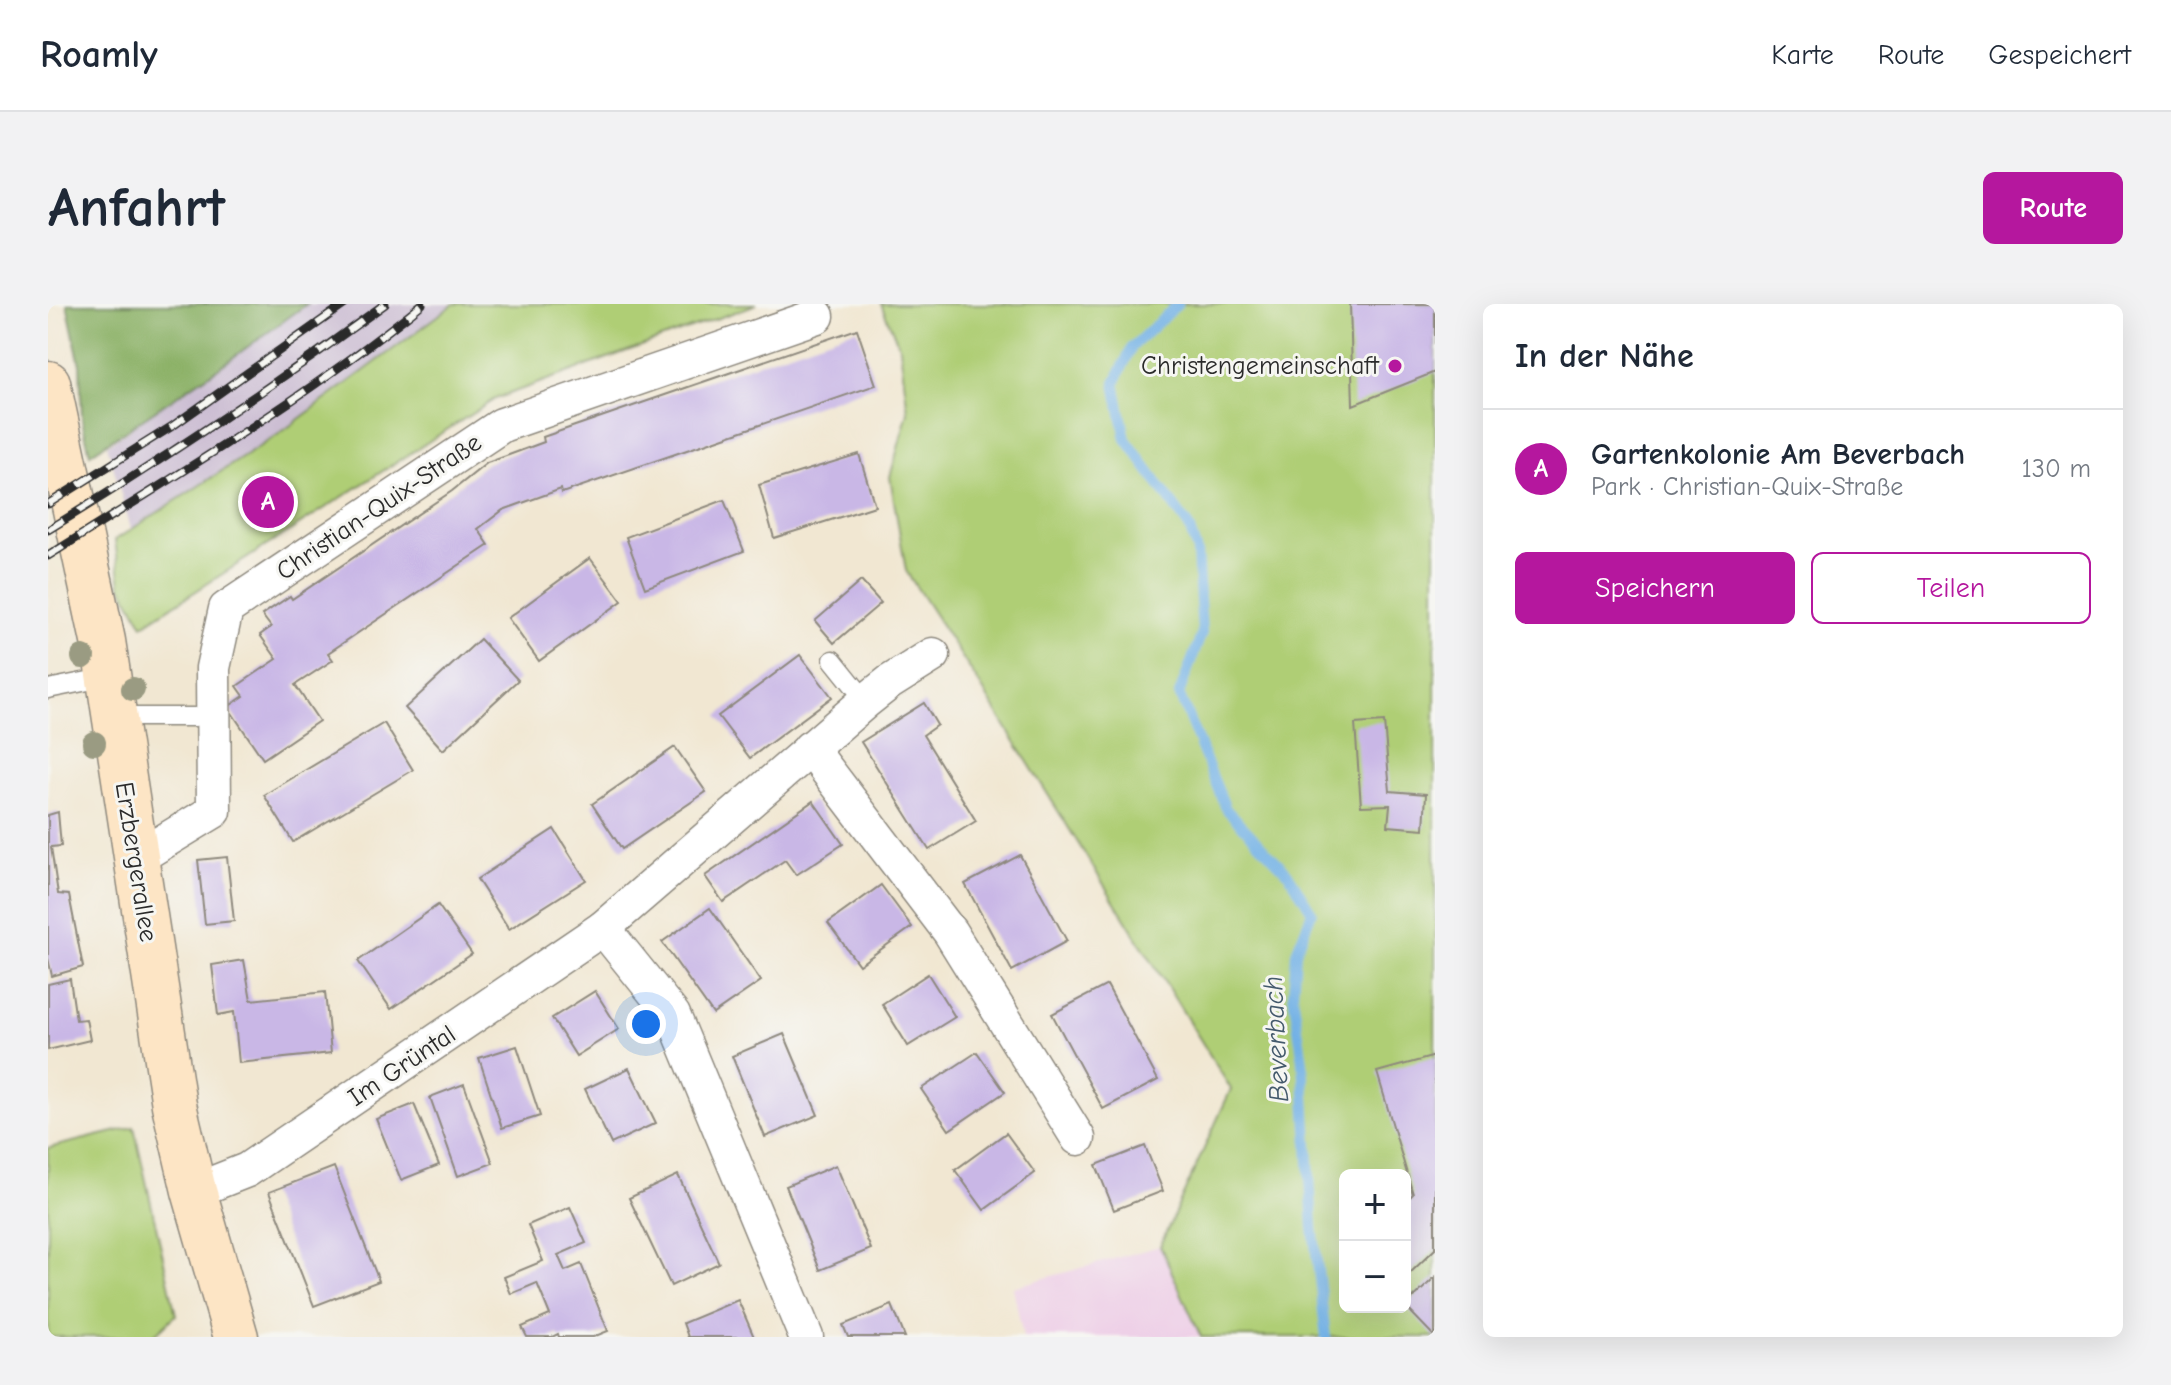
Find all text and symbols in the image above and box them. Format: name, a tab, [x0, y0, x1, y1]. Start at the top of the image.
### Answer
text: Roamly	[40, 33, 158, 77]
text: Karte	[1771, 39, 1834, 71]
text: Route	[1878, 39, 1944, 71]
text: Gespeichert	[1988, 39, 2131, 71]
button: Route	[1983, 172, 2123, 244]
text: Anfahrt	[48, 176, 225, 240]
text: In der Nähe	[1515, 336, 1694, 376]
place label: Christengemeinschaft	[1141, 351, 1381, 381]
marker: Christengemeinschaft	[1386, 357, 1404, 375]
street label: Christian-Quix-Straße	[271, 427, 487, 587]
text: Gartenkolonie Am Beverbach	[1591, 437, 1965, 472]
text: A	[1534, 454, 1548, 484]
text: 130 m	[2022, 454, 2091, 484]
pin: A	[242, 472, 294, 532]
text: Park · Christian-Quix-Straße	[1591, 472, 1903, 502]
button: Speichern	[1515, 552, 1795, 624]
button: Teilen	[1811, 552, 2091, 624]
street label: Erzbergerallee	[109, 780, 163, 944]
water label: Beverbach	[1257, 975, 1295, 1103]
your location	[626, 1004, 666, 1044]
street label: Im Grüntal	[343, 1019, 461, 1113]
map controls	[1339, 1169, 1411, 1313]
button: +	[1339, 1169, 1411, 1241]
button: −	[1339, 1241, 1411, 1313]

